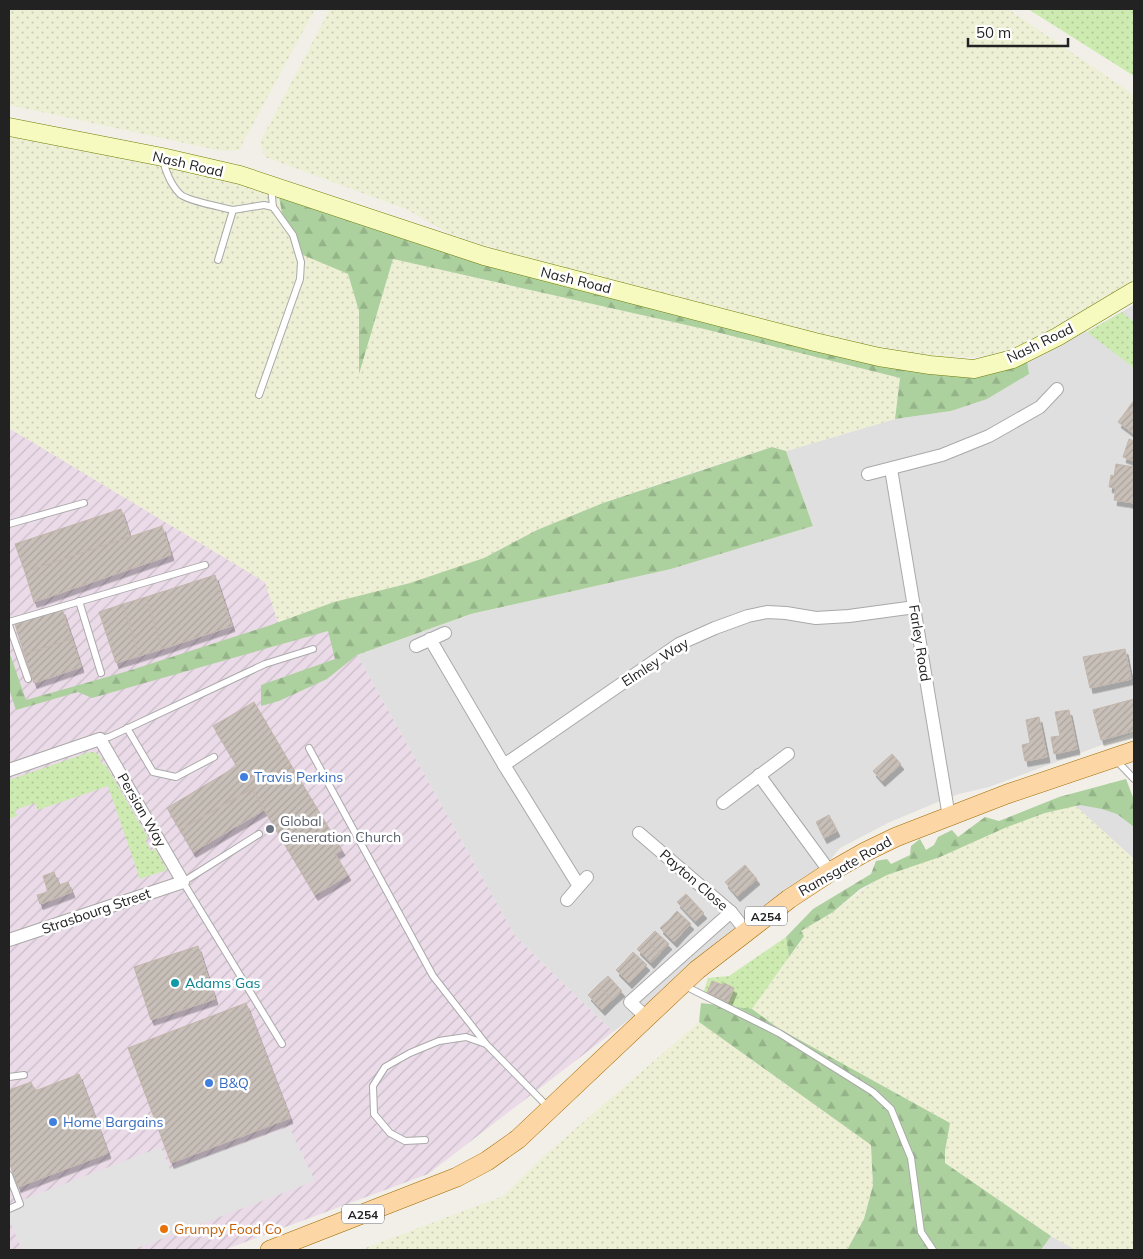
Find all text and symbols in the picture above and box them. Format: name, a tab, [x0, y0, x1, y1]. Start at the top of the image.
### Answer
scale bar	[968, 15, 1068, 47]
text: 50 m	[976, 23, 1011, 42]
street label: Nash Road	[151, 147, 225, 181]
street label: Nash Road	[539, 263, 613, 297]
street label: Nash Road	[1004, 319, 1076, 367]
street label: Farley Road	[905, 603, 935, 683]
street label: Elmley Way	[618, 633, 692, 690]
place label: Travis Perkins	[254, 768, 343, 786]
street label: Persian Way	[114, 770, 171, 851]
marker: Travis Perkins	[238, 771, 250, 783]
place label: Global Generation Church	[280, 812, 401, 846]
marker: Global Generation Church	[264, 823, 276, 835]
street label: Ramsgate Road	[795, 832, 895, 900]
street label: Payton Close	[656, 845, 732, 915]
street label: Strasbourg Street	[39, 884, 153, 938]
road number: A254	[745, 906, 787, 926]
place label: Adams Gas	[185, 974, 261, 992]
marker: Adams Gas	[169, 977, 181, 989]
place label: B&Q	[219, 1074, 249, 1092]
marker: B&Q	[203, 1077, 215, 1089]
place label: Home Bargains	[63, 1113, 164, 1131]
marker: Home Bargains	[47, 1116, 59, 1128]
road number: A254	[342, 1204, 384, 1224]
place label: Grumpy Food Co	[174, 1220, 282, 1238]
marker: Grumpy Food Co	[158, 1223, 170, 1235]

